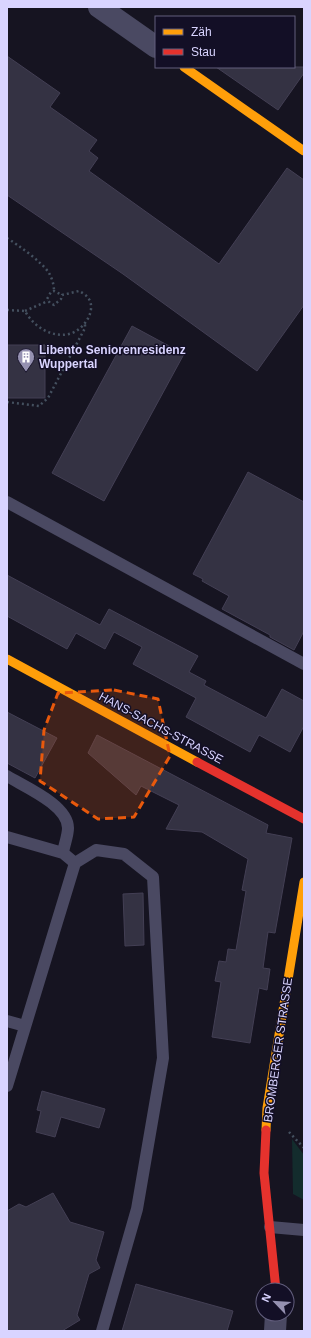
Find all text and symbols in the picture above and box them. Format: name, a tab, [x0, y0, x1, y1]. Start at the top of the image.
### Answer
legend	[155, 16, 295, 68]
text: Zäh	[191, 25, 212, 39]
text: Stau	[191, 45, 216, 59]
place label: Libento Seniorenresidenz Wuppertal	[39, 343, 186, 371]
building icon: Libento Seniorenresidenz Wuppertal	[16, 347, 36, 372]
street label: HANS-SACHS-STRASSE	[96, 689, 226, 767]
street label: BROMBERGER STRASSE	[261, 977, 295, 1123]
north arrow	[255, 1282, 295, 1322]
text: N	[259, 1292, 273, 1304]

